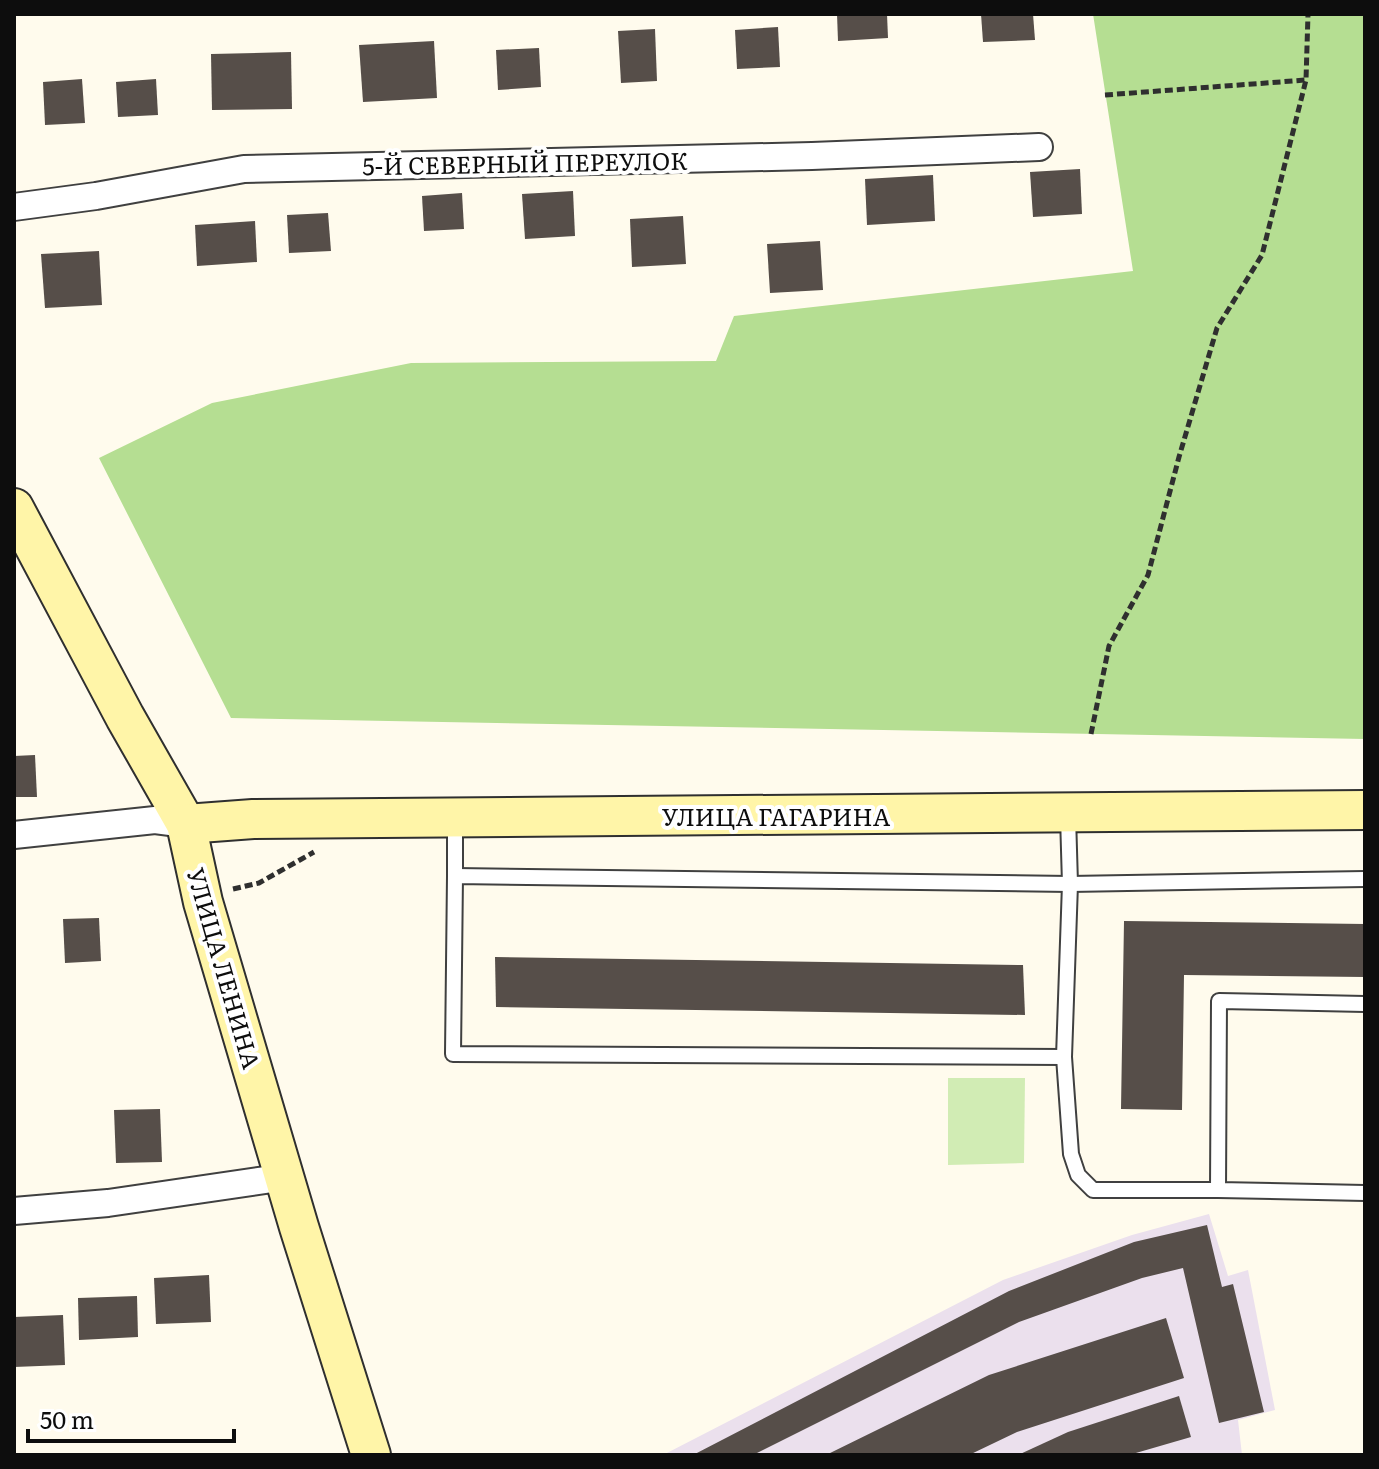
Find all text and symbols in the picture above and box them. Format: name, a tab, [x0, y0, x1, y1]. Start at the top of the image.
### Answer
street label: 5-Й СЕВЕРНЫЙ ПЕРЕУЛОК	[362, 142, 688, 182]
street label: УЛИЦА ГАГАРИНА	[662, 798, 891, 833]
street label: УЛИЦА ЛЕНИНА	[180, 863, 271, 1073]
scale bar	[28, 1393, 234, 1443]
text: 50 m	[40, 1401, 94, 1436]

